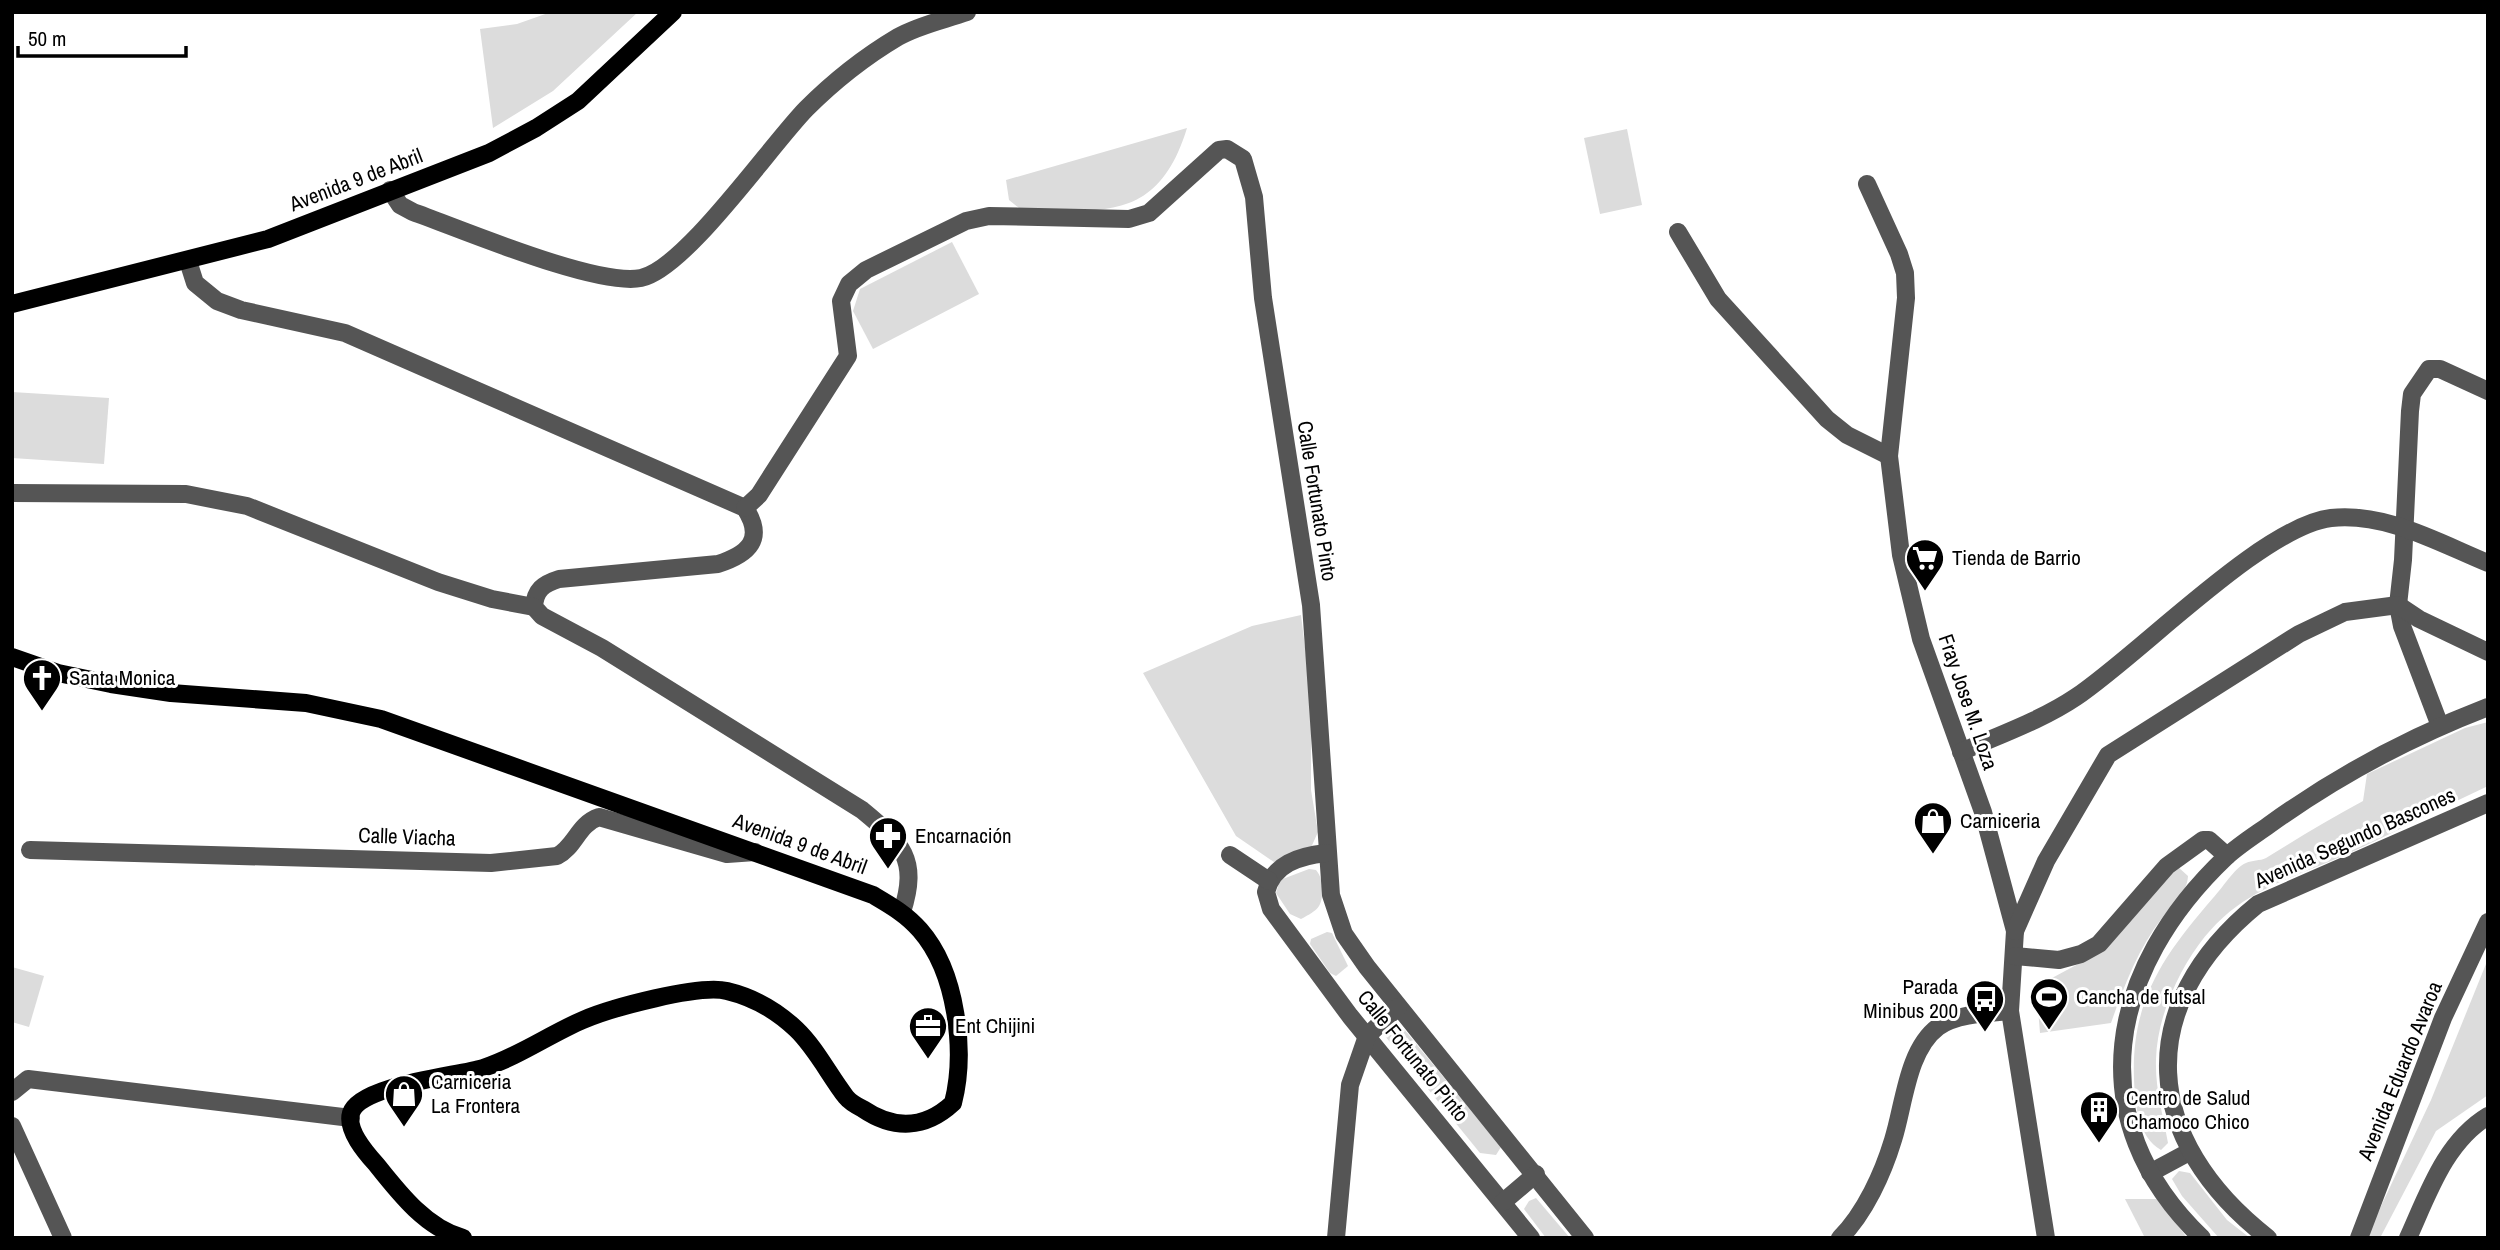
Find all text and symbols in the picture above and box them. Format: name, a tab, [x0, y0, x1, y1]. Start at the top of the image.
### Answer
scale bar	[18, 14, 186, 58]
text: 50 m	[28, 24, 66, 53]
street label: Avenida 9 de Abril	[284, 141, 427, 219]
street label: Calle Fortunato Pinto	[1291, 419, 1344, 583]
supermarket icon: Tienda de Barrio	[1904, 537, 1946, 592]
place label: Tienda de Barrio	[1952, 543, 2081, 572]
street label: Fray Jose M. Loza	[1932, 630, 2005, 774]
church icon: Santa Monica	[21, 657, 63, 712]
place label: Santa Monica	[69, 663, 176, 692]
street label: Avenida Segundo Bascones	[2249, 780, 2460, 895]
shop icon: Carniceria	[1912, 800, 1954, 855]
street label: Avenida 9 de Abril	[728, 806, 871, 881]
place label: Carniceria	[1960, 806, 2041, 835]
pharmacy icon: Encarnación	[867, 815, 909, 870]
street label: Calle Viacha	[358, 820, 457, 853]
place label: Encarnación	[915, 821, 1012, 850]
place label: Parada Minibus 200	[1863, 972, 1958, 1025]
sports icon: Cancha de futsal	[2028, 976, 2070, 1031]
street label: Avenida Eduardo Avaroa	[2350, 976, 2449, 1166]
bus stop icon: Parada Minibus 200	[1964, 978, 2006, 1033]
place label: Cancha de futsal	[2076, 982, 2205, 1011]
street label: Calle Fortunato Pinto	[1351, 984, 1476, 1128]
office icon: Ent Chijini	[907, 1005, 949, 1060]
place label: Ent Chijini	[955, 1011, 1035, 1040]
place label: Carniceria La Frontera	[431, 1067, 520, 1120]
shop icon: Carniceria La Frontera	[383, 1073, 425, 1128]
place label: Centro de Salud Chamoco Chico	[2126, 1083, 2250, 1136]
building icon: Centro de Salud Chamoco Chico	[2078, 1089, 2120, 1144]

